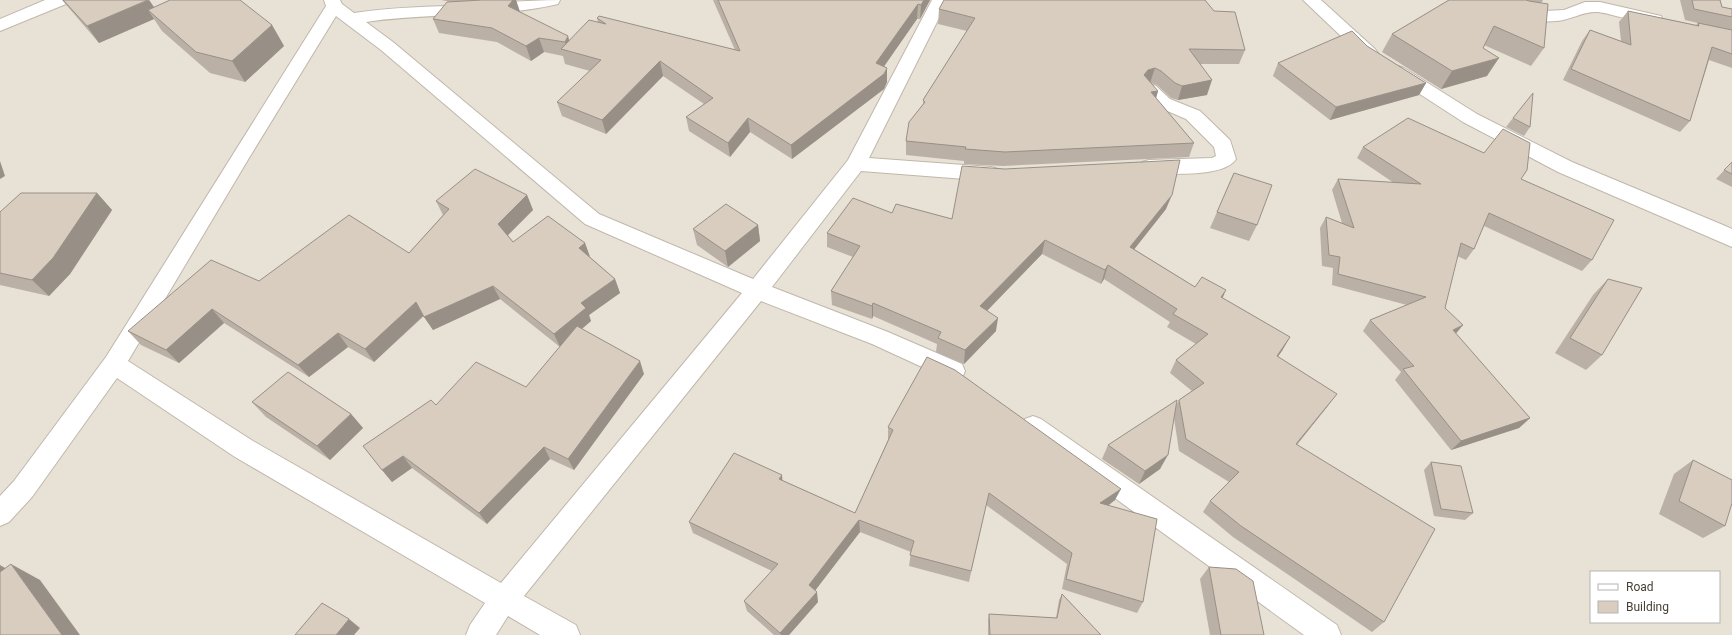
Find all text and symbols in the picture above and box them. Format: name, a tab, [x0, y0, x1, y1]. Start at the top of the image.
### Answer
legend	[1590, 571, 1720, 623]
text: Road	[1626, 580, 1654, 594]
text: Building	[1626, 600, 1669, 614]

